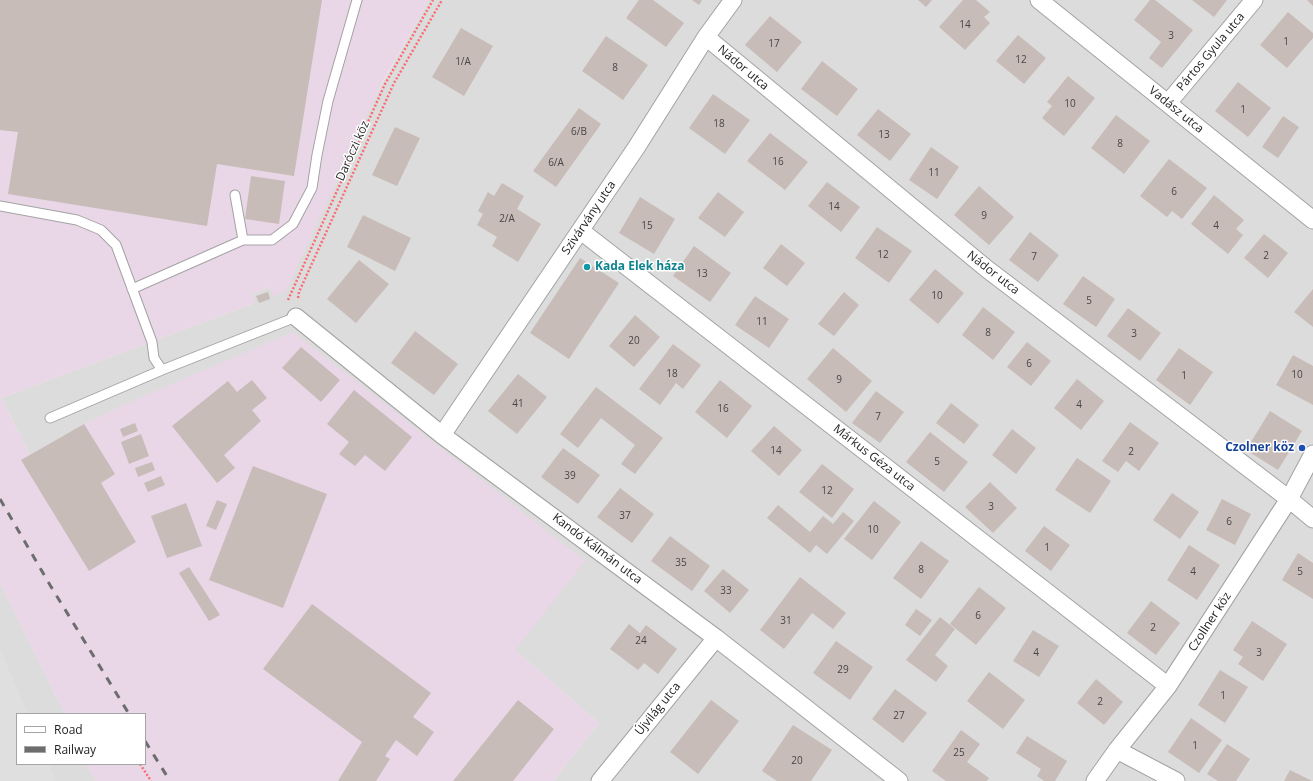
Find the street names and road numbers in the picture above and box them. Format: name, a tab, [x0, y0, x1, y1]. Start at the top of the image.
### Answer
street label: Pártos Gyula utca	[1174, 10, 1248, 94]
street label: Nádor utca	[714, 42, 772, 94]
street label: Vadász utca	[1146, 84, 1206, 136]
street label: Daróczi köz	[333, 119, 373, 183]
street label: Szivárvány utca	[559, 178, 619, 258]
street label: Nádor utca	[964, 248, 1022, 298]
street label: Márkus Géza utca	[830, 422, 918, 494]
street label: Kandó Kálmán utca	[549, 511, 645, 587]
street label: Czollner köz	[1186, 590, 1234, 654]
street label: Újvilág utca	[632, 680, 684, 738]

